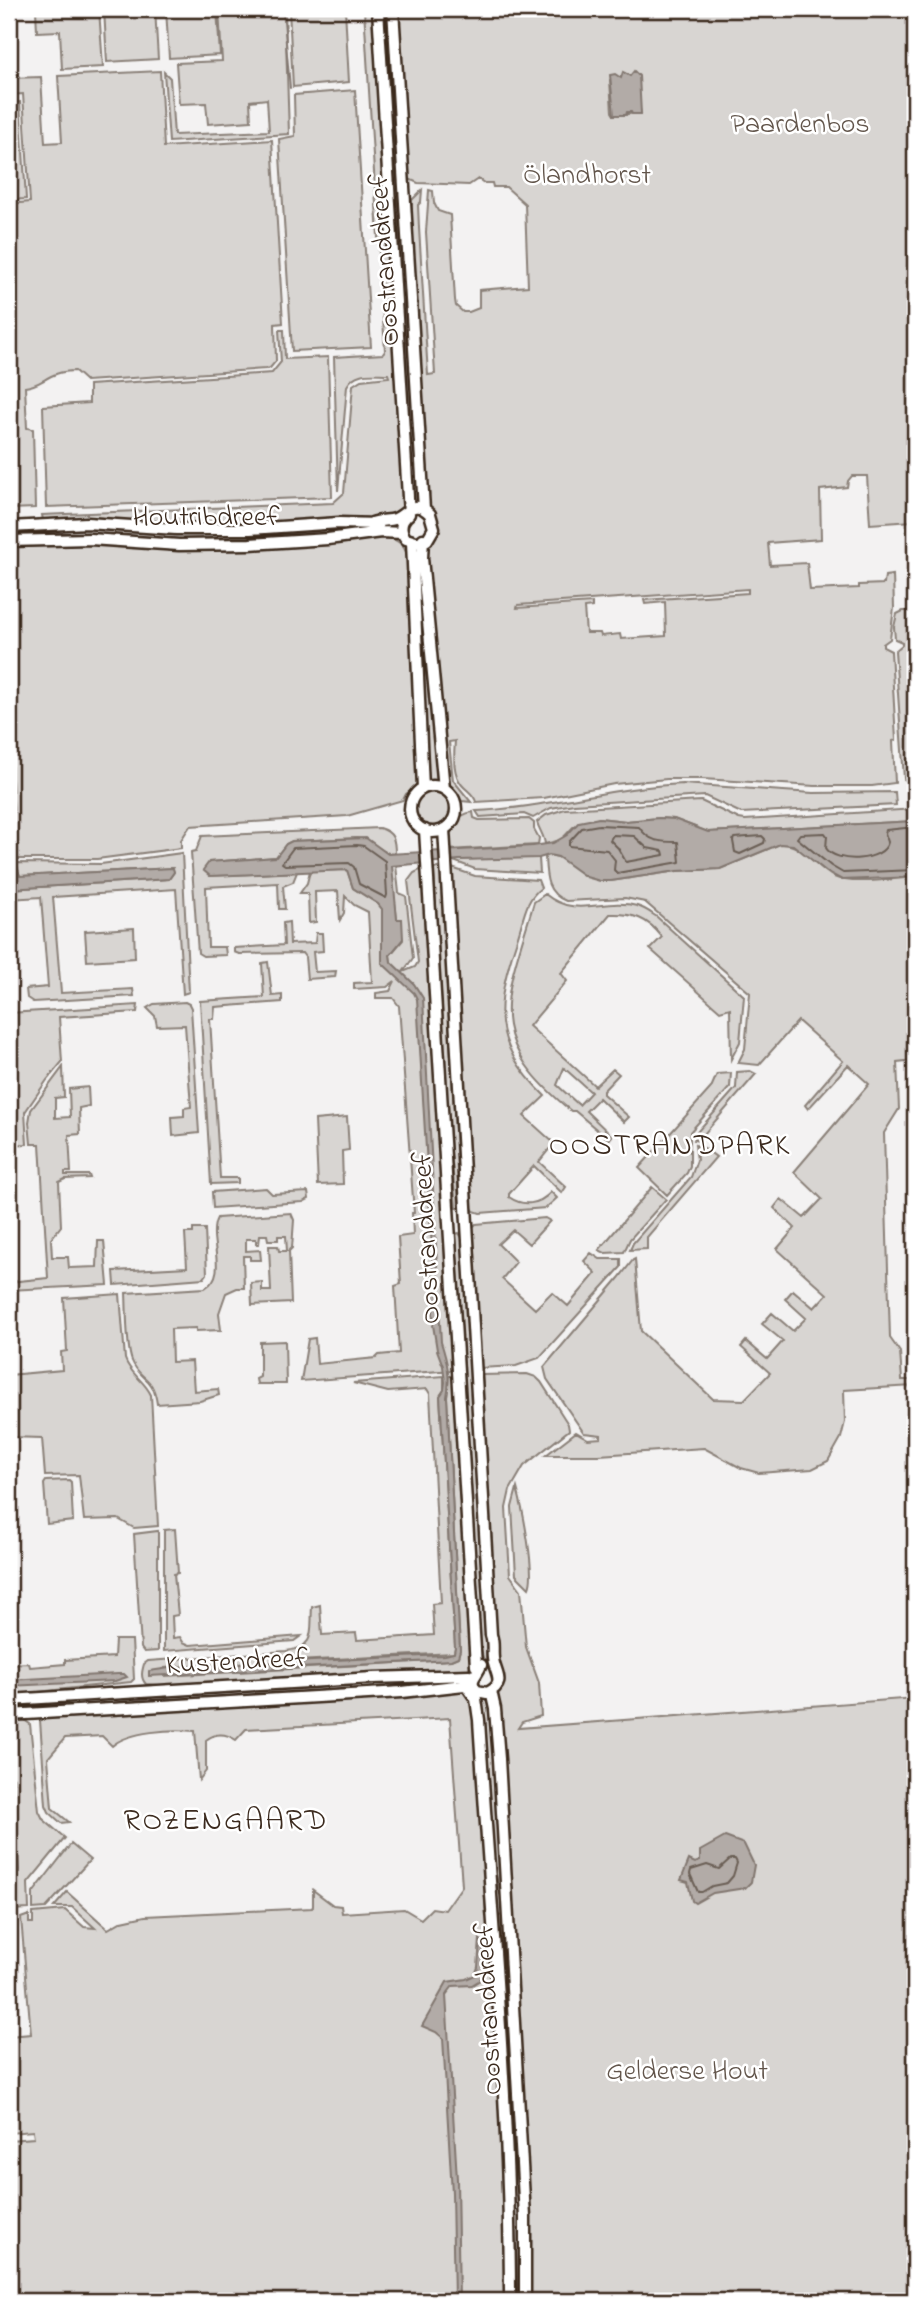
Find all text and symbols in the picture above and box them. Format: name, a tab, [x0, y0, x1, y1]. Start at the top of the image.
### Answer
park label: Paardenbos	[730, 105, 870, 146]
park label: Ölandhorst	[523, 156, 651, 197]
street label: Oostranddreef	[360, 173, 412, 347]
street label: Houtribdreef	[132, 498, 280, 539]
district label: OOSTRANDPARK	[549, 1125, 791, 1169]
street label: Oostranddreef	[403, 1151, 453, 1325]
street label: Kustendreef	[165, 1639, 309, 1687]
district label: ROZENGAARD	[124, 1800, 328, 1844]
street label: Oostranddreef	[465, 1922, 515, 2096]
park label: Gelderse Hout	[606, 2052, 768, 2093]

